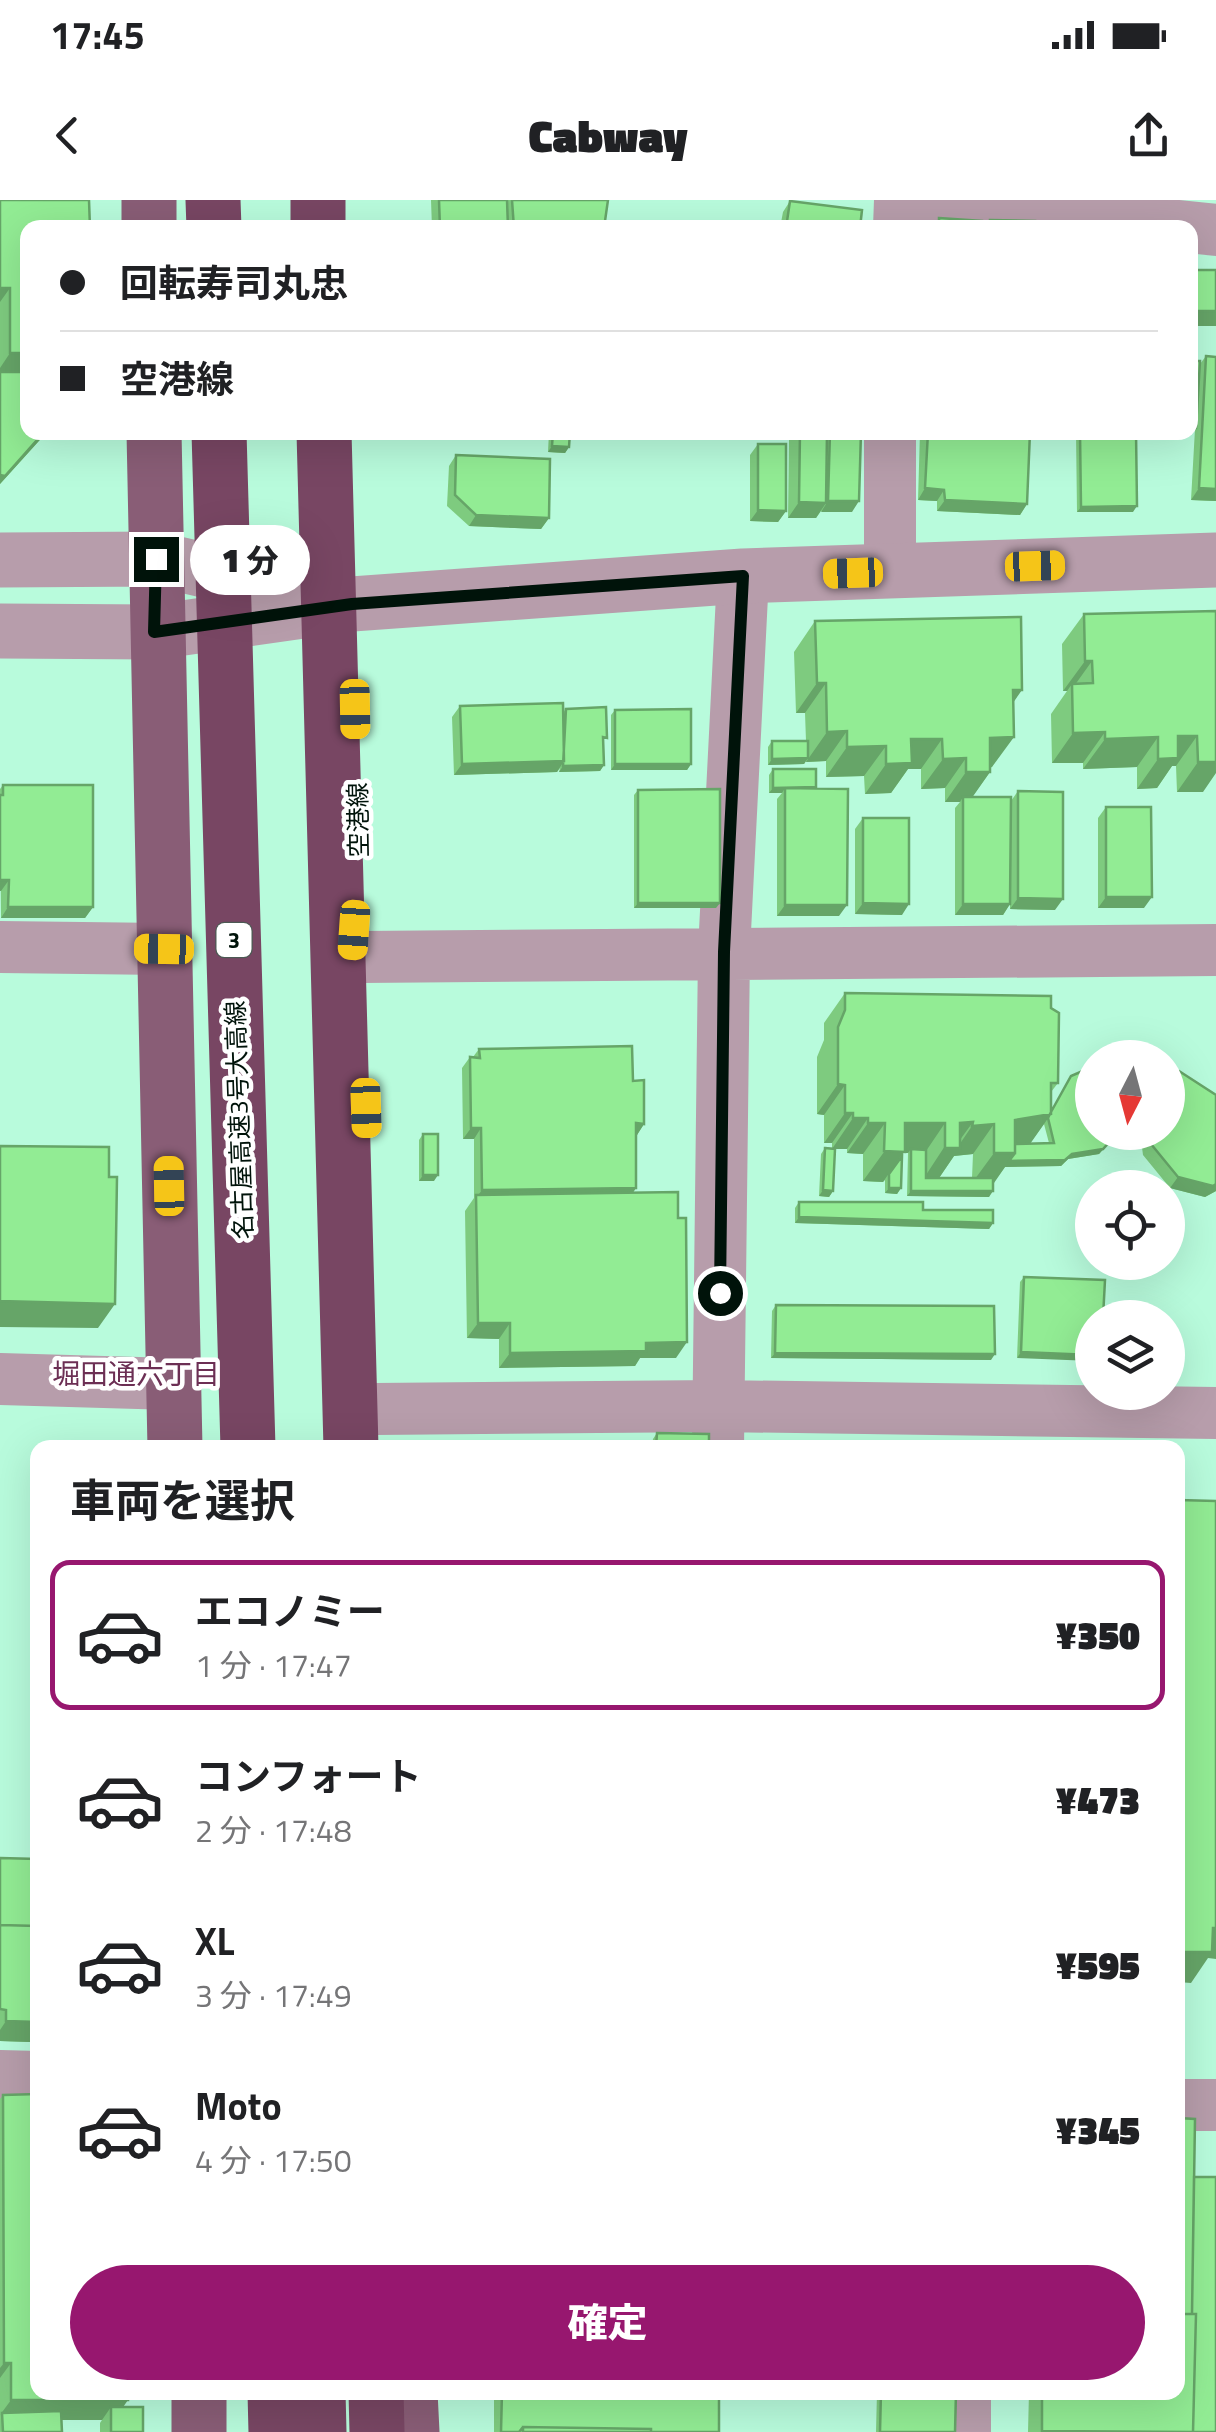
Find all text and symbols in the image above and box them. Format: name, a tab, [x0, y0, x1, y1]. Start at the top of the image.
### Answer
text: 17:45	[50, 6, 145, 64]
text: Cabway	[528, 101, 688, 169]
icon: back	[40, 108, 95, 163]
icon: share	[1121, 108, 1176, 163]
text: 回転寿司丸忠	[120, 254, 348, 312]
text: 空港線	[120, 350, 234, 408]
callout: 1 分	[191, 524, 311, 594]
text: 1 分	[222, 536, 278, 584]
route end	[134, 537, 179, 582]
car	[1004, 550, 1066, 582]
car	[822, 557, 884, 589]
car	[339, 679, 371, 739]
street label: 空港線	[338, 782, 378, 858]
car	[337, 899, 371, 961]
road number: 3	[216, 923, 252, 957]
car	[134, 933, 194, 965]
street label: 名古屋高速3号大高線	[216, 1000, 262, 1240]
north arrow	[1075, 1040, 1185, 1150]
map controls	[1075, 1040, 1185, 1410]
car	[350, 1077, 382, 1139]
car	[153, 1156, 185, 1216]
button: locate	[1075, 1170, 1185, 1280]
route start	[698, 1271, 743, 1316]
button: layers	[1075, 1300, 1185, 1410]
district label: 堀田通六丁目	[52, 1352, 220, 1395]
text: 車両を選択	[70, 1466, 295, 1534]
text: エコノミー	[195, 1582, 385, 1640]
icon: car	[75, 1590, 165, 1680]
text: ¥350	[1055, 1606, 1140, 1664]
text: 1 分 · 17:47	[195, 1641, 352, 1689]
text: コンフォート	[195, 1747, 422, 1805]
icon: car	[75, 1755, 165, 1845]
text: ¥473	[1055, 1771, 1140, 1829]
text: 2 分 · 17:48	[195, 1806, 352, 1854]
text: XL	[195, 1912, 235, 1970]
icon: car	[75, 1920, 165, 2010]
text: ¥595	[1055, 1936, 1140, 1994]
text: 3 分 · 17:49	[195, 1971, 352, 2019]
text: Moto	[195, 2077, 282, 2135]
icon: car	[75, 2085, 165, 2175]
text: ¥345	[1055, 2101, 1140, 2159]
text: 4 分 · 17:50	[195, 2136, 352, 2184]
button: 確定	[70, 2265, 1145, 2380]

